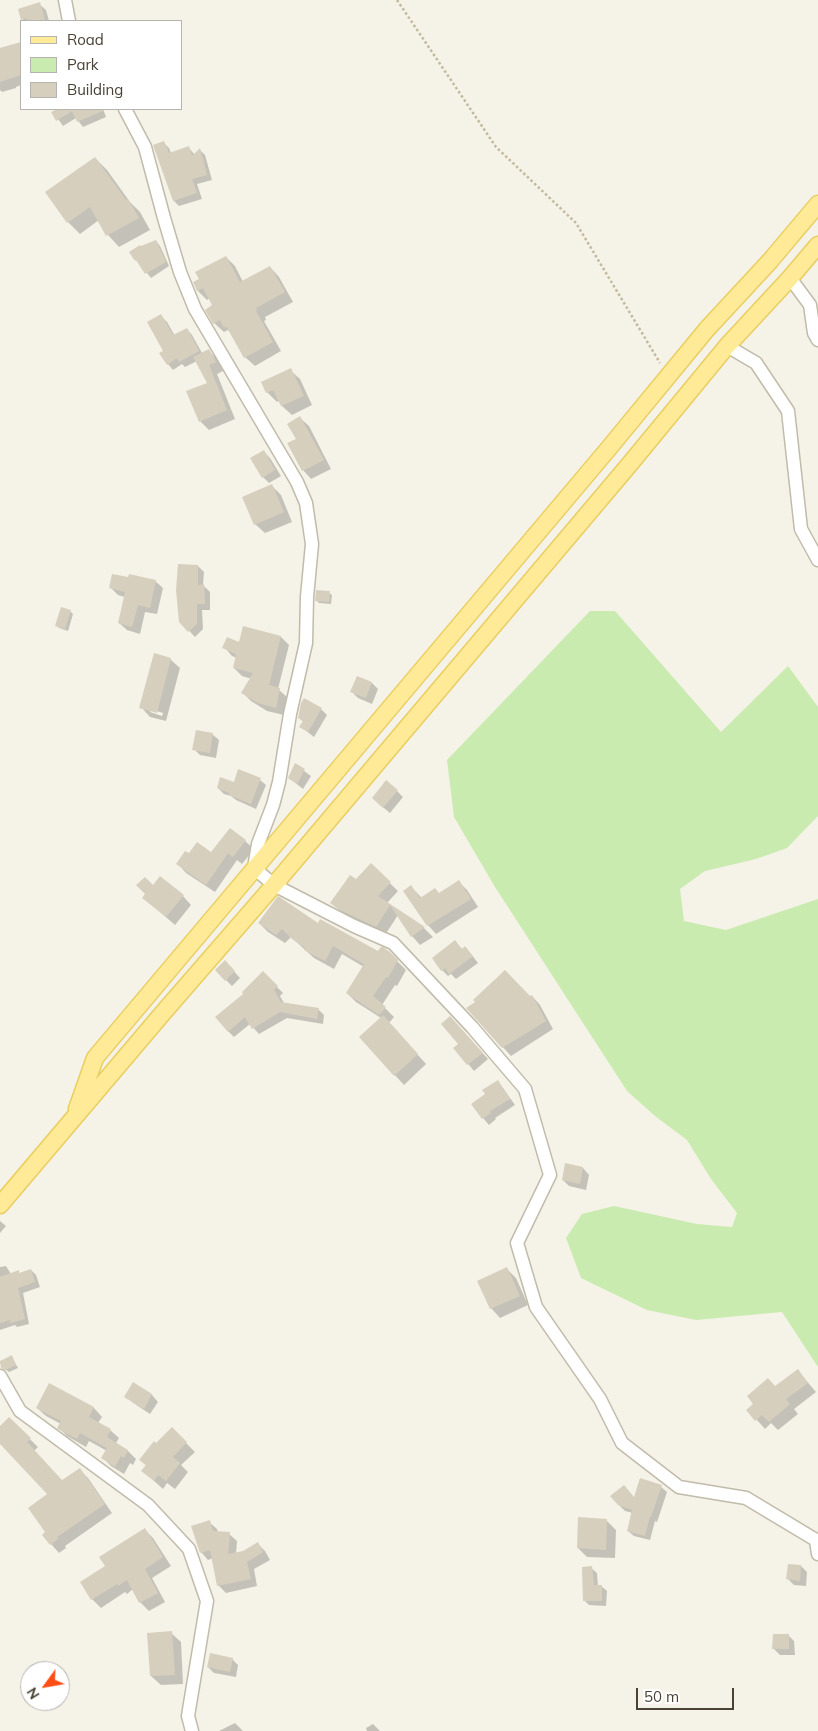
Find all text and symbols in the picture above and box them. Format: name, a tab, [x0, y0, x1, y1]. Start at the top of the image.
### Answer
legend	[20, 20, 182, 110]
text: Road	[67, 30, 104, 49]
text: Park	[67, 55, 99, 74]
text: Building	[67, 80, 123, 99]
north arrow	[20, 1661, 70, 1711]
scale bar	[638, 1678, 736, 1710]
text: N	[23, 1684, 44, 1703]
text: 50 m	[644, 1687, 679, 1706]

